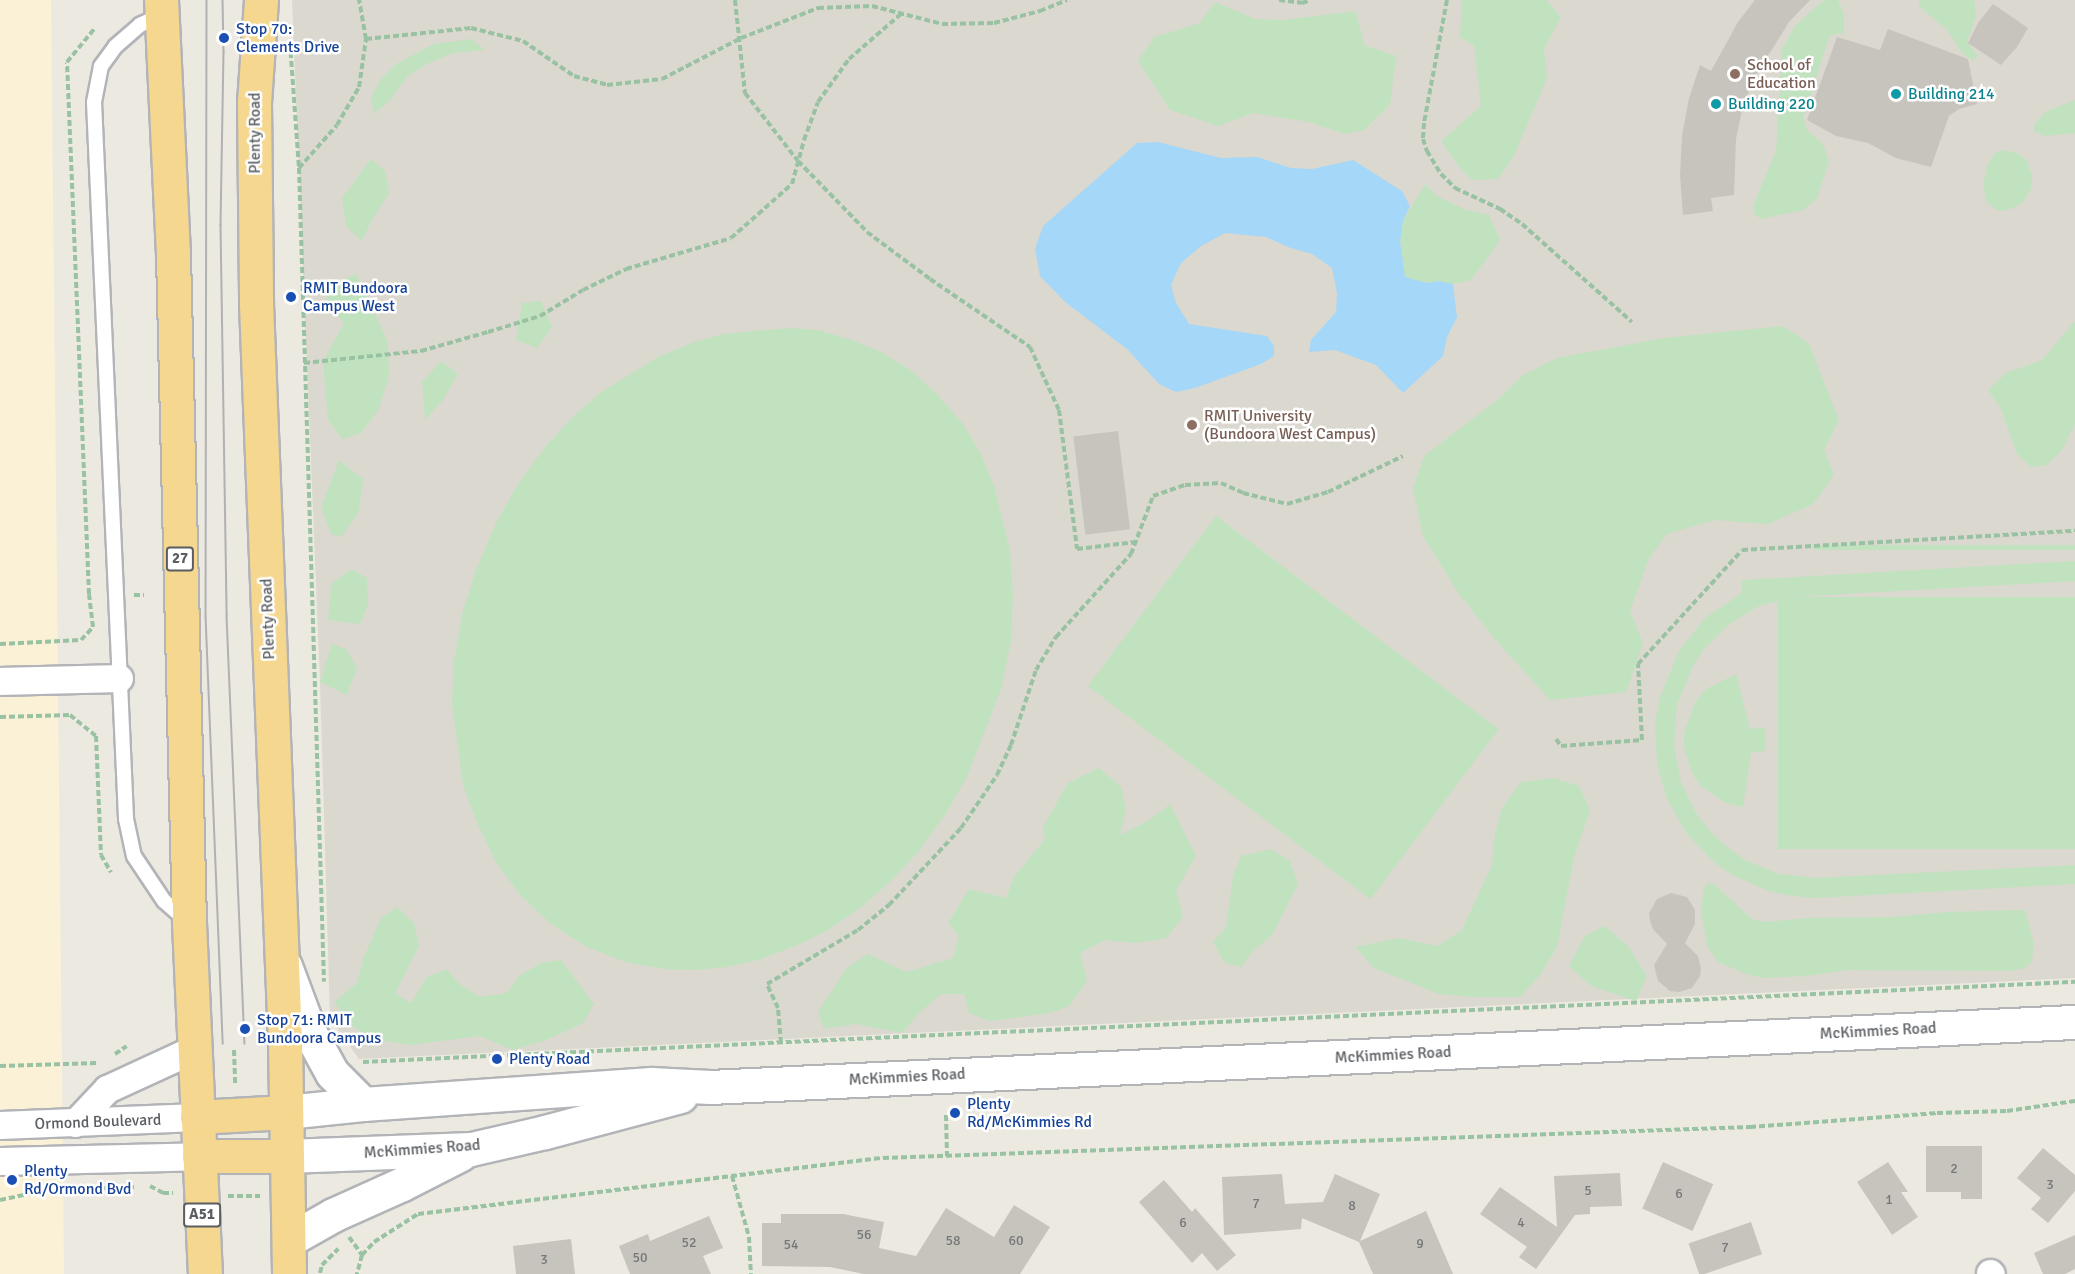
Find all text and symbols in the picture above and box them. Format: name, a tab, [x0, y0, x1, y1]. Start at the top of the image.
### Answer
place label: Stop 70: Clements Drive	[236, 19, 340, 57]
marker: Stop 70: Clements Drive	[217, 31, 231, 45]
place label: School of Education	[1747, 55, 1816, 93]
marker: School of Education	[1728, 67, 1742, 81]
place label: Building 214	[1908, 84, 1995, 104]
marker: Building 214	[1889, 87, 1903, 101]
street label: Plenty Road	[245, 92, 265, 174]
place label: Building 220	[1728, 94, 1815, 114]
marker: Building 220	[1709, 97, 1723, 111]
place label: RMIT Bundoora Campus West	[303, 278, 408, 316]
marker: RMIT Bundoora Campus West	[284, 290, 298, 304]
place label: RMIT University (Bundoora West Campus)	[1204, 406, 1376, 444]
marker: RMIT University (Bundoora West Campus)	[1185, 418, 1199, 432]
road number: 27	[165, 547, 195, 571]
street label: Plenty Road	[257, 578, 279, 660]
place label: Stop 71: RMIT Bundoora Campus	[257, 1010, 381, 1048]
street label: McKimmies Road	[1819, 1018, 1937, 1044]
marker: Stop 71: RMIT Bundoora Campus	[238, 1022, 252, 1036]
street label: McKimmies Road	[1334, 1042, 1452, 1068]
place label: Plenty Road	[509, 1049, 590, 1069]
marker: Plenty Road	[490, 1052, 504, 1066]
street label: McKimmies Road	[848, 1064, 966, 1090]
place label: Plenty Rd/McKimmies Rd	[967, 1094, 1092, 1132]
marker: Plenty Rd/McKimmies Rd	[948, 1106, 962, 1120]
street label: Ormond Boulevard	[34, 1110, 162, 1134]
street label: McKimmies Road	[363, 1135, 481, 1163]
place label: Plenty Rd/Ormond Bvd	[24, 1161, 132, 1199]
house number: 2	[1950, 1161, 1958, 1177]
marker: Plenty Rd/Ormond Bvd	[5, 1173, 19, 1187]
house number: 3	[2046, 1177, 2054, 1193]
house number: 5	[1584, 1183, 1592, 1199]
house number: 6	[1675, 1186, 1683, 1202]
house number: 1	[1885, 1192, 1893, 1208]
house number: 7	[1252, 1196, 1260, 1212]
house number: 8	[1348, 1198, 1356, 1214]
road number: A51	[182, 1203, 222, 1227]
house number: 6	[1179, 1215, 1187, 1231]
house number: 4	[1517, 1215, 1525, 1231]
house number: 56	[856, 1227, 872, 1243]
house number: 58	[945, 1233, 961, 1249]
house number: 60	[1008, 1233, 1024, 1249]
house number: 52	[681, 1235, 697, 1251]
house number: 9	[1416, 1236, 1424, 1252]
house number: 54	[783, 1237, 799, 1253]
house number: 7	[1721, 1240, 1729, 1256]
house number: 50	[632, 1250, 648, 1266]
house number: 3	[540, 1252, 548, 1268]

